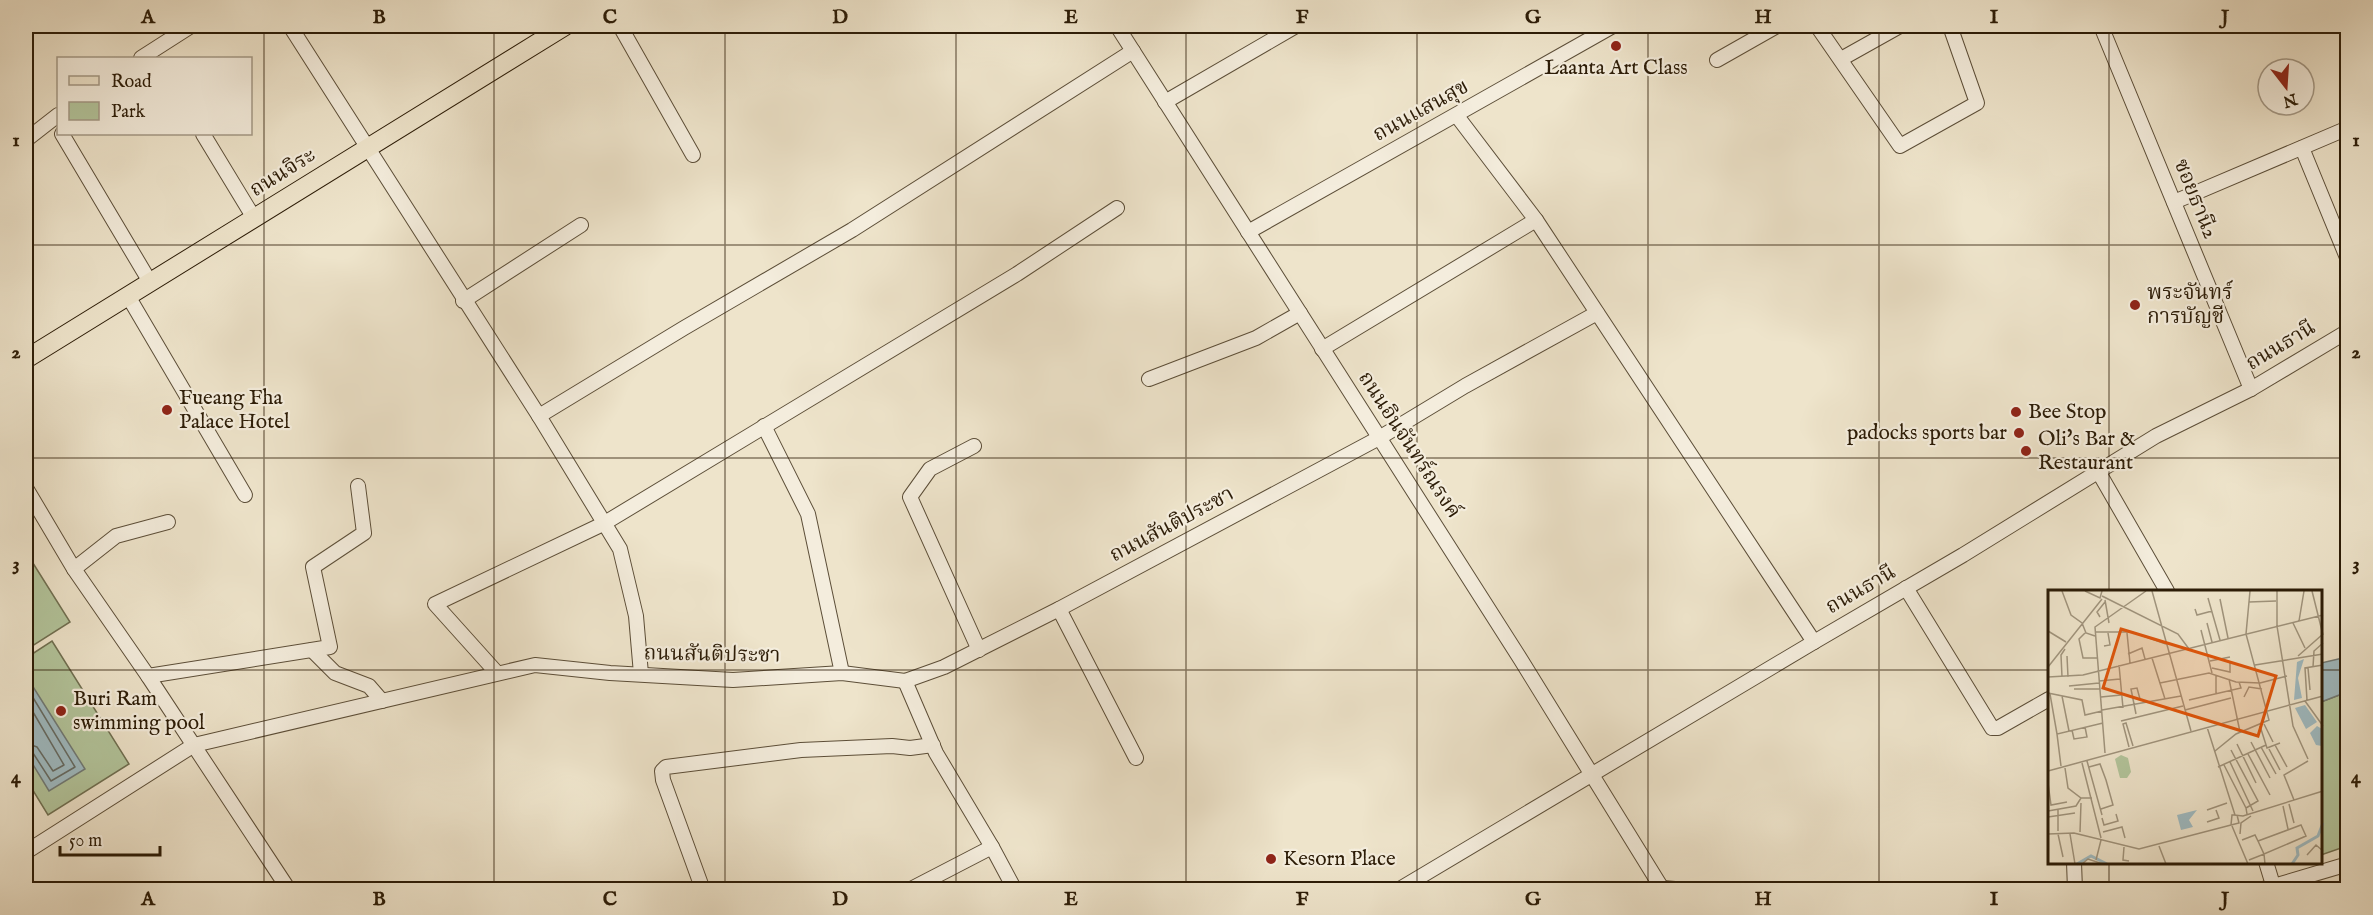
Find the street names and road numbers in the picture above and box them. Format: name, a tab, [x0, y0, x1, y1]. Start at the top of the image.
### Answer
street label: ถนนแสนสุข	[1368, 74, 1474, 148]
street label: ถนนจิระ	[245, 142, 321, 204]
street label: ซอยธานี2	[2167, 155, 2223, 243]
street label: ถนนธานี	[2241, 315, 2321, 377]
street label: ถนนอินจันทร์ณรงค์	[1351, 366, 1468, 524]
street label: ถนนสันติประชา	[1105, 481, 1239, 569]
street label: ถนนธานี	[1821, 559, 1901, 621]
street label: ถนนสันติประชา	[643, 640, 781, 670]

